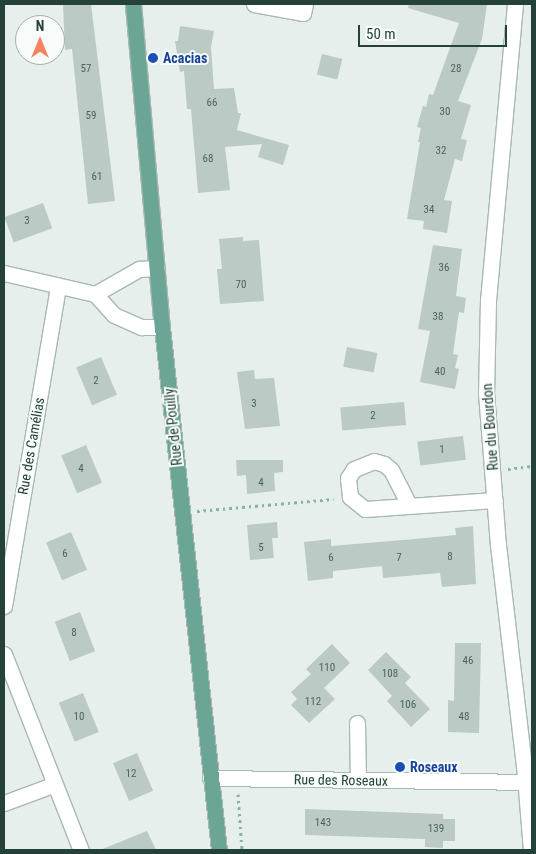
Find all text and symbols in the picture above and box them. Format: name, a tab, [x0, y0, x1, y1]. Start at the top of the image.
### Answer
north arrow	[15, 15, 65, 65]
scale bar	[361, 15, 510, 47]
text: N	[36, 18, 44, 34]
text: 50 m	[366, 25, 396, 43]
place label: Acacias	[163, 50, 207, 66]
marker: Acacias	[147, 52, 159, 64]
house number: 57	[81, 62, 91, 76]
house number: 28	[451, 62, 461, 76]
house number: 66	[207, 96, 217, 110]
house number: 30	[440, 105, 450, 119]
house number: 59	[86, 109, 96, 123]
house number: 32	[436, 144, 446, 158]
house number: 68	[203, 152, 213, 166]
house number: 61	[92, 170, 102, 184]
house number: 34	[424, 203, 434, 217]
house number: 3	[24, 214, 30, 228]
house number: 36	[439, 261, 449, 275]
house number: 70	[236, 278, 246, 292]
house number: 38	[433, 310, 443, 324]
house number: 40	[435, 365, 445, 379]
house number: 2	[93, 374, 99, 388]
street label: Rue du Bourdon	[479, 383, 501, 471]
street label: Rue de Pouilly	[161, 388, 185, 466]
street label: Rue des Camélias	[14, 396, 48, 496]
house number: 3	[251, 397, 257, 411]
house number: 2	[370, 409, 376, 423]
house number: 1	[439, 443, 445, 457]
house number: 4	[78, 462, 84, 476]
house number: 4	[258, 476, 264, 490]
house number: 5	[258, 541, 264, 555]
house number: 6	[62, 547, 68, 561]
house number: 8	[447, 550, 453, 564]
house number: 6	[328, 551, 334, 565]
house number: 7	[396, 551, 402, 565]
house number: 8	[71, 626, 77, 640]
house number: 46	[463, 654, 473, 668]
house number: 110	[319, 661, 335, 675]
house number: 108	[382, 667, 398, 681]
house number: 112	[305, 695, 321, 709]
house number: 106	[400, 698, 416, 712]
house number: 10	[74, 710, 84, 724]
house number: 48	[459, 710, 469, 724]
place label: Roseaux	[410, 759, 458, 775]
marker: Roseaux	[394, 761, 406, 773]
house number: 12	[126, 767, 136, 781]
street label: Rue des Roseaux	[294, 771, 388, 789]
house number: 143	[315, 816, 331, 830]
house number: 139	[428, 822, 444, 836]

